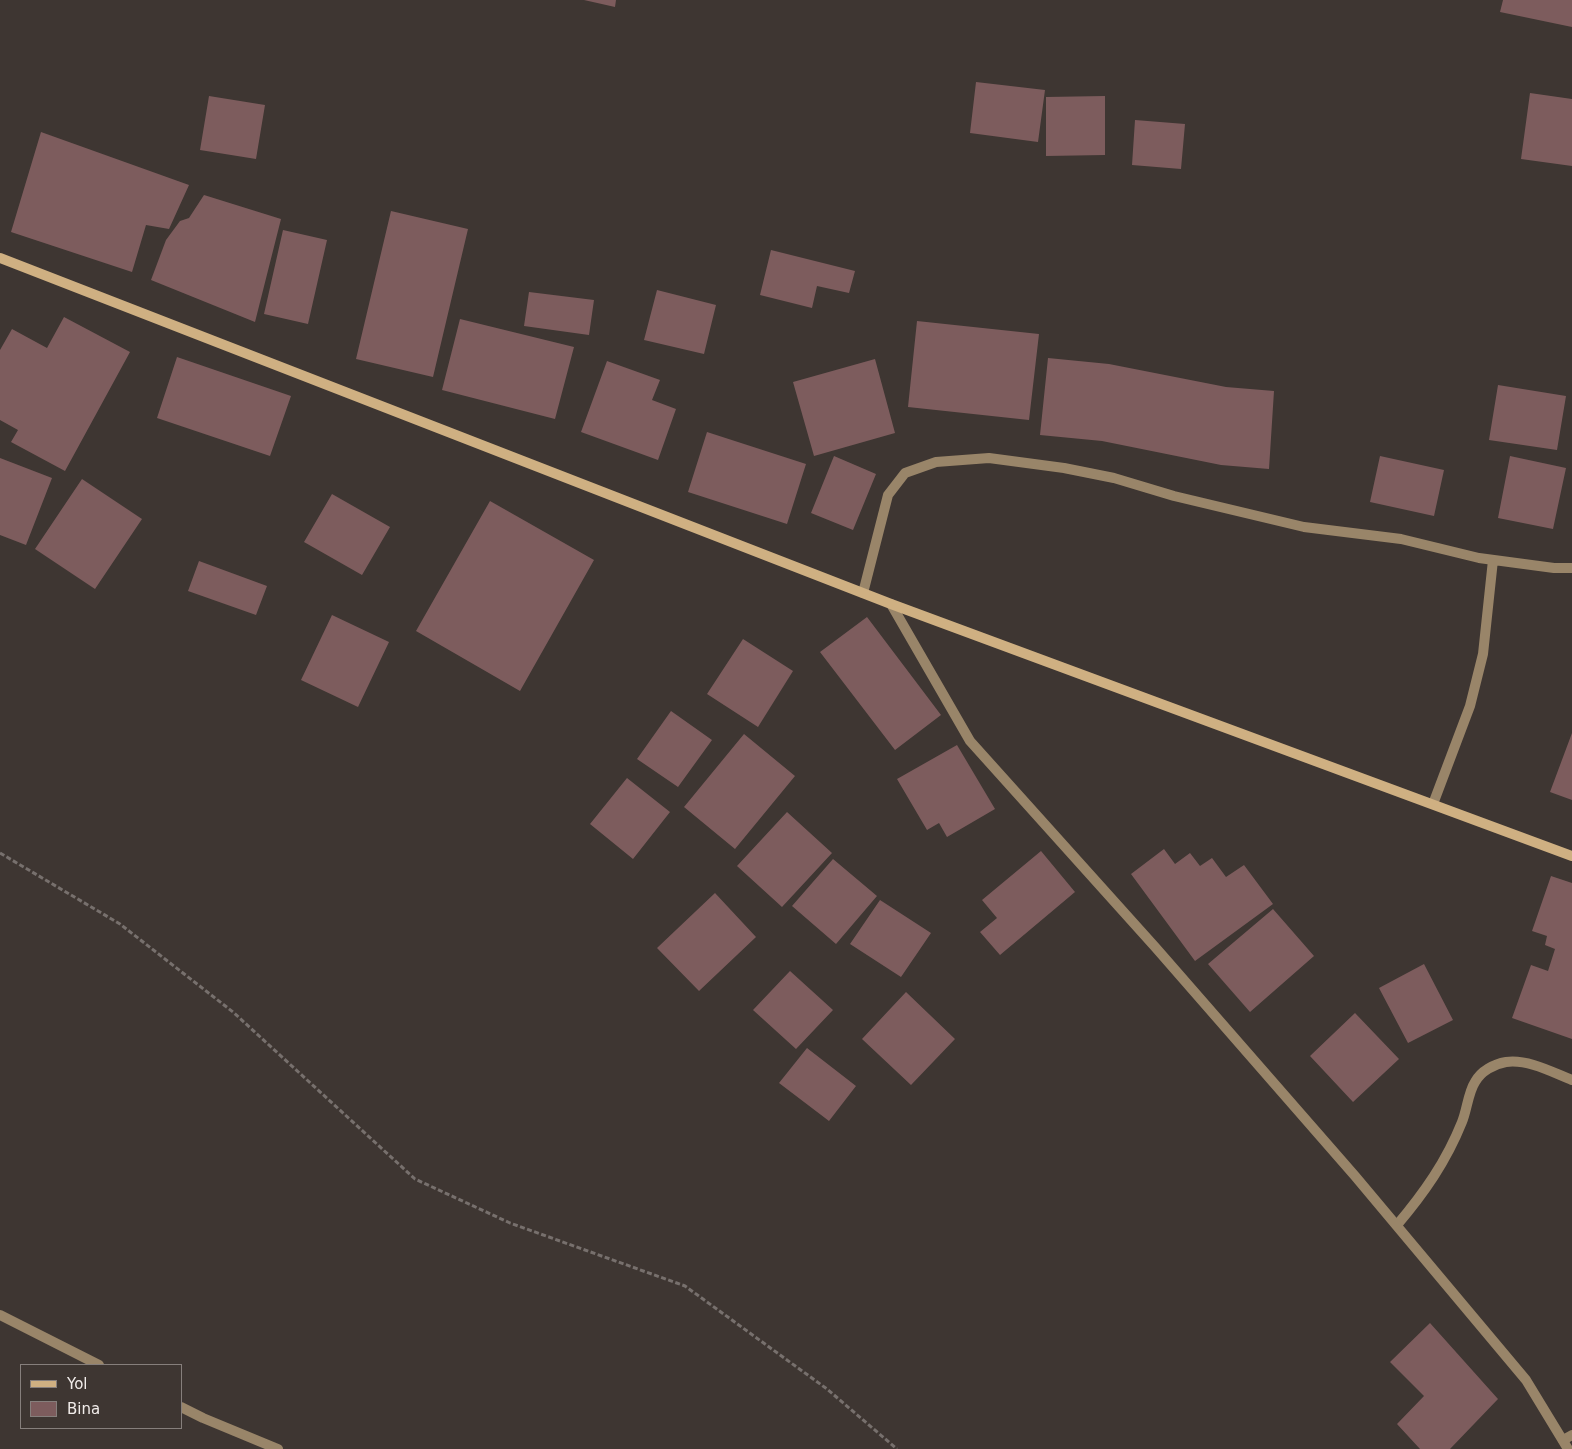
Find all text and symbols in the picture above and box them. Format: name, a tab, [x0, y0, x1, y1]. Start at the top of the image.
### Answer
legend	[20, 1364, 182, 1429]
text: Yol	[67, 1375, 88, 1393]
text: Bina	[67, 1400, 100, 1418]

